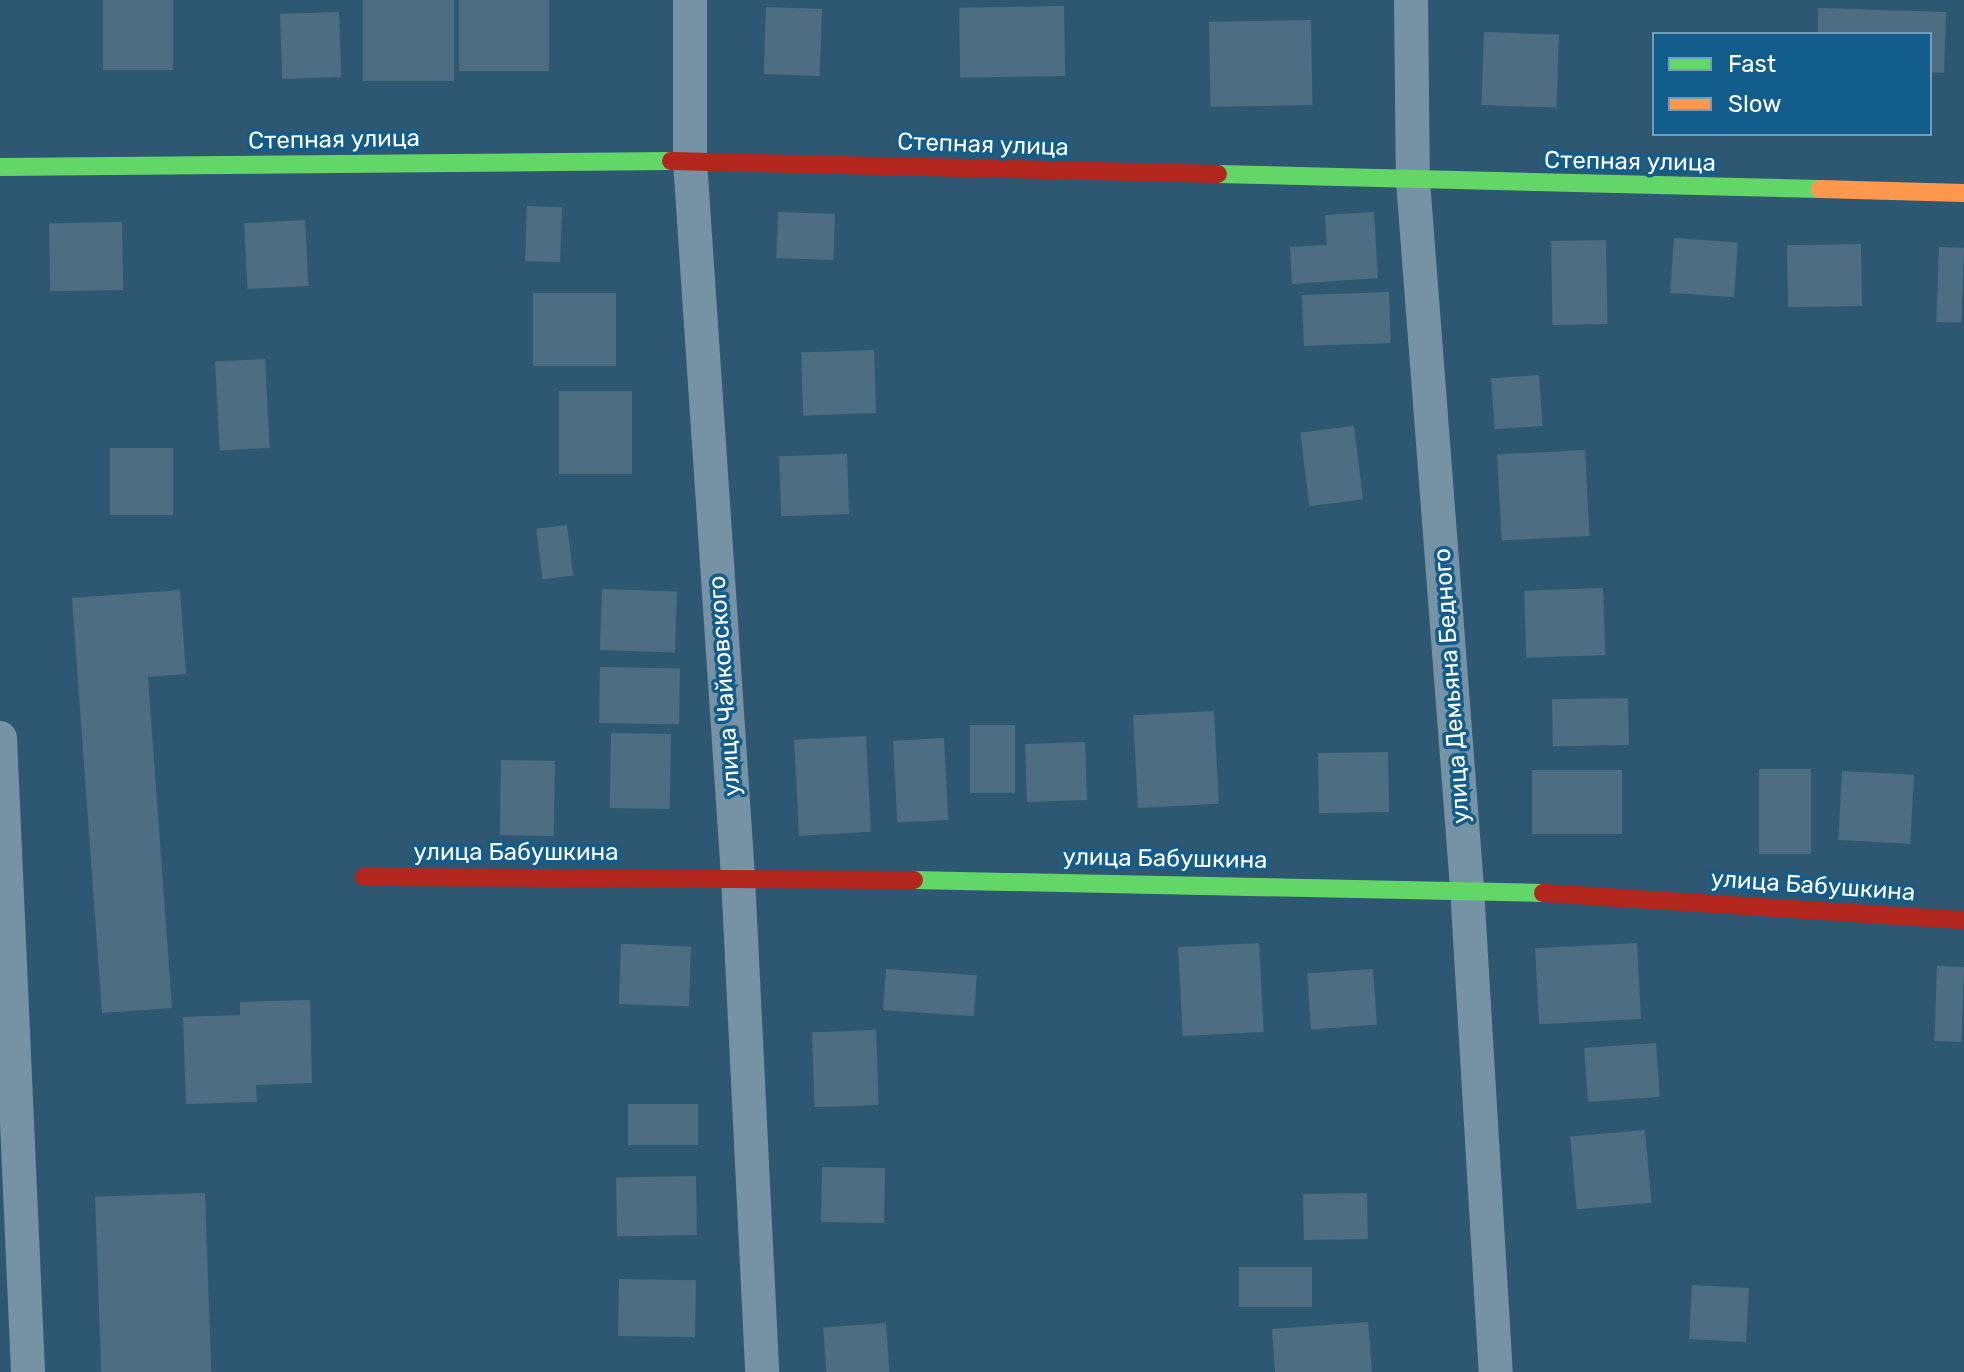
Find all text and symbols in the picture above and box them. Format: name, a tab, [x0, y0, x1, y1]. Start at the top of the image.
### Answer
legend	[1652, 32, 1932, 136]
text: Fast	[1728, 50, 1776, 78]
text: Slow	[1728, 90, 1781, 118]
street label: Степная улица	[248, 124, 420, 156]
street label: Степная улица	[897, 128, 1069, 162]
street label: Степная улица	[1544, 146, 1716, 178]
street label: улица Демьяна Бедного	[1428, 547, 1476, 825]
street label: улица Чайковского	[703, 575, 747, 797]
street label: улица Бабушкина	[414, 839, 618, 867]
street label: улица Бабушкина	[1062, 843, 1268, 875]
street label: улица Бабушкина	[1710, 864, 1916, 908]

